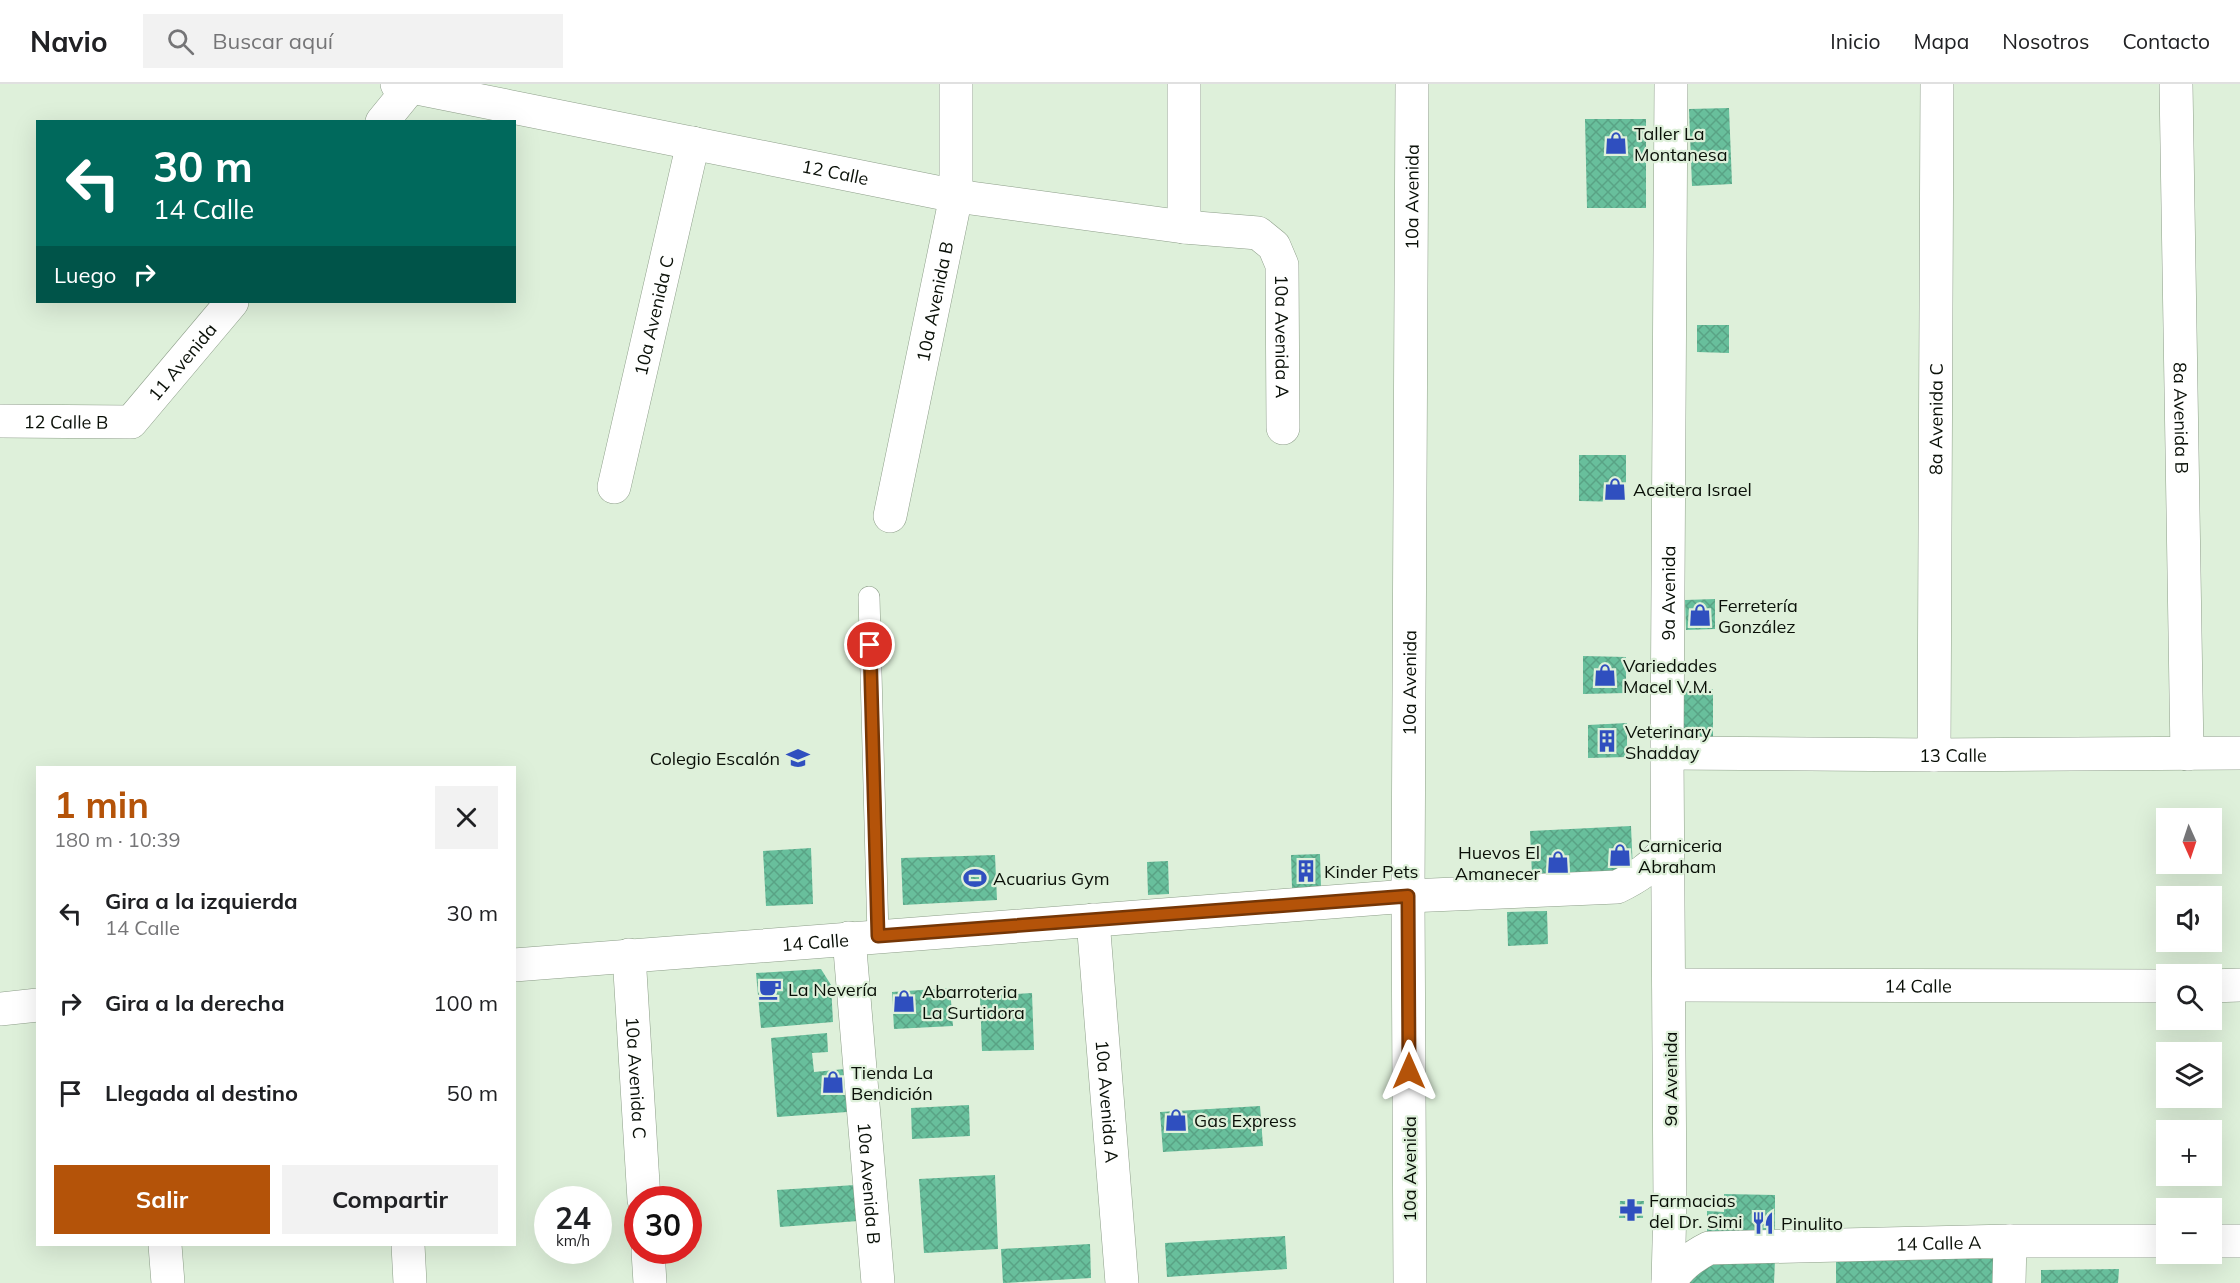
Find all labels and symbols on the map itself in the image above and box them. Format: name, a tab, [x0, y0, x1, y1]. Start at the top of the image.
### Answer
place label: Taller La Montanesa	[1634, 122, 1727, 166]
shop icon: Taller La Montanesa	[1603, 130, 1629, 156]
street label: 10a Avenida	[1400, 144, 1423, 250]
street label: 12 Calle	[800, 154, 871, 190]
street label: 10a Avenida B	[911, 239, 958, 364]
street label: 10a Avenida C	[628, 253, 678, 378]
street label: 10a Avenida A	[1271, 274, 1294, 398]
street label: 11 Avenida	[143, 318, 221, 405]
street label: 8a Avenida B	[2169, 362, 2194, 474]
street label: 8a Avenida C	[1924, 363, 1947, 475]
street label: 12 Calle B	[24, 410, 108, 433]
shop icon: Aceitera Israel	[1602, 476, 1628, 502]
place label: Aceitera Israel	[1633, 478, 1752, 501]
street label: 9a Avenida	[1656, 546, 1680, 641]
place label: Ferretería González	[1718, 594, 1798, 638]
shop icon: Ferretería González	[1687, 602, 1713, 628]
pin	[844, 619, 895, 670]
street label: 10a Avenida	[1397, 630, 1421, 736]
place label: Variedades Macel V.M.	[1623, 654, 1717, 698]
shop icon: Variedades Macel V.M.	[1592, 662, 1618, 688]
place label: Veterinary Shadday	[1625, 720, 1712, 764]
building icon: Veterinary Shadday	[1594, 728, 1620, 754]
street label: 13 Calle	[1919, 743, 1987, 767]
school or university icon: Colegio Escalón	[785, 745, 811, 771]
place label: Colegio Escalón	[650, 747, 780, 770]
north arrow	[2156, 808, 2222, 874]
place label: Carniceria Abraham	[1638, 834, 1722, 878]
place label: Huevos El Amanecer	[1455, 841, 1540, 885]
shop icon: Carniceria Abraham	[1607, 842, 1633, 868]
shop icon: Huevos El Amanecer	[1545, 849, 1571, 875]
building icon: Kinder Pets	[1293, 858, 1319, 884]
place label: Kinder Pets	[1324, 860, 1418, 883]
sports icon: Acuarius Gym	[962, 865, 988, 891]
place label: Acuarius Gym	[993, 867, 1110, 890]
street label: 14 Calle	[781, 928, 850, 956]
street label: 14 Calle	[1884, 974, 1952, 997]
cafe icon: La Nevería	[757, 976, 783, 1002]
place label: La Nevería	[788, 978, 877, 1001]
place label: Abarroteria La Surtidora	[922, 980, 1025, 1024]
shop icon: Abarroteria La Surtidora	[891, 988, 917, 1014]
street label: 10a Avenida C	[621, 1016, 652, 1140]
street label: 9a Avenida	[1659, 1032, 1682, 1126]
street label: 10a Avenida A	[1091, 1039, 1124, 1164]
position arrow	[1377, 1039, 1441, 1103]
place label: Tienda La Bendición	[851, 1061, 933, 1105]
shop icon: Tienda La Bendición	[820, 1069, 846, 1095]
shop icon: Gas Express	[1163, 1107, 1189, 1133]
place label: Gas Express	[1194, 1109, 1297, 1132]
street label: 10a Avenida	[1398, 1116, 1421, 1222]
street label: 10a Avenida B	[853, 1121, 886, 1245]
speed limit sign: 30	[624, 1186, 702, 1264]
place label: Farmacias del Dr. Simi	[1649, 1189, 1743, 1233]
pharmacy icon: Farmacias del Dr. Simi	[1618, 1197, 1644, 1223]
restaurant icon: Pinulito	[1750, 1210, 1776, 1236]
place label: Pinulito	[1781, 1212, 1843, 1235]
street label: 14 Calle A	[1895, 1230, 1981, 1255]

